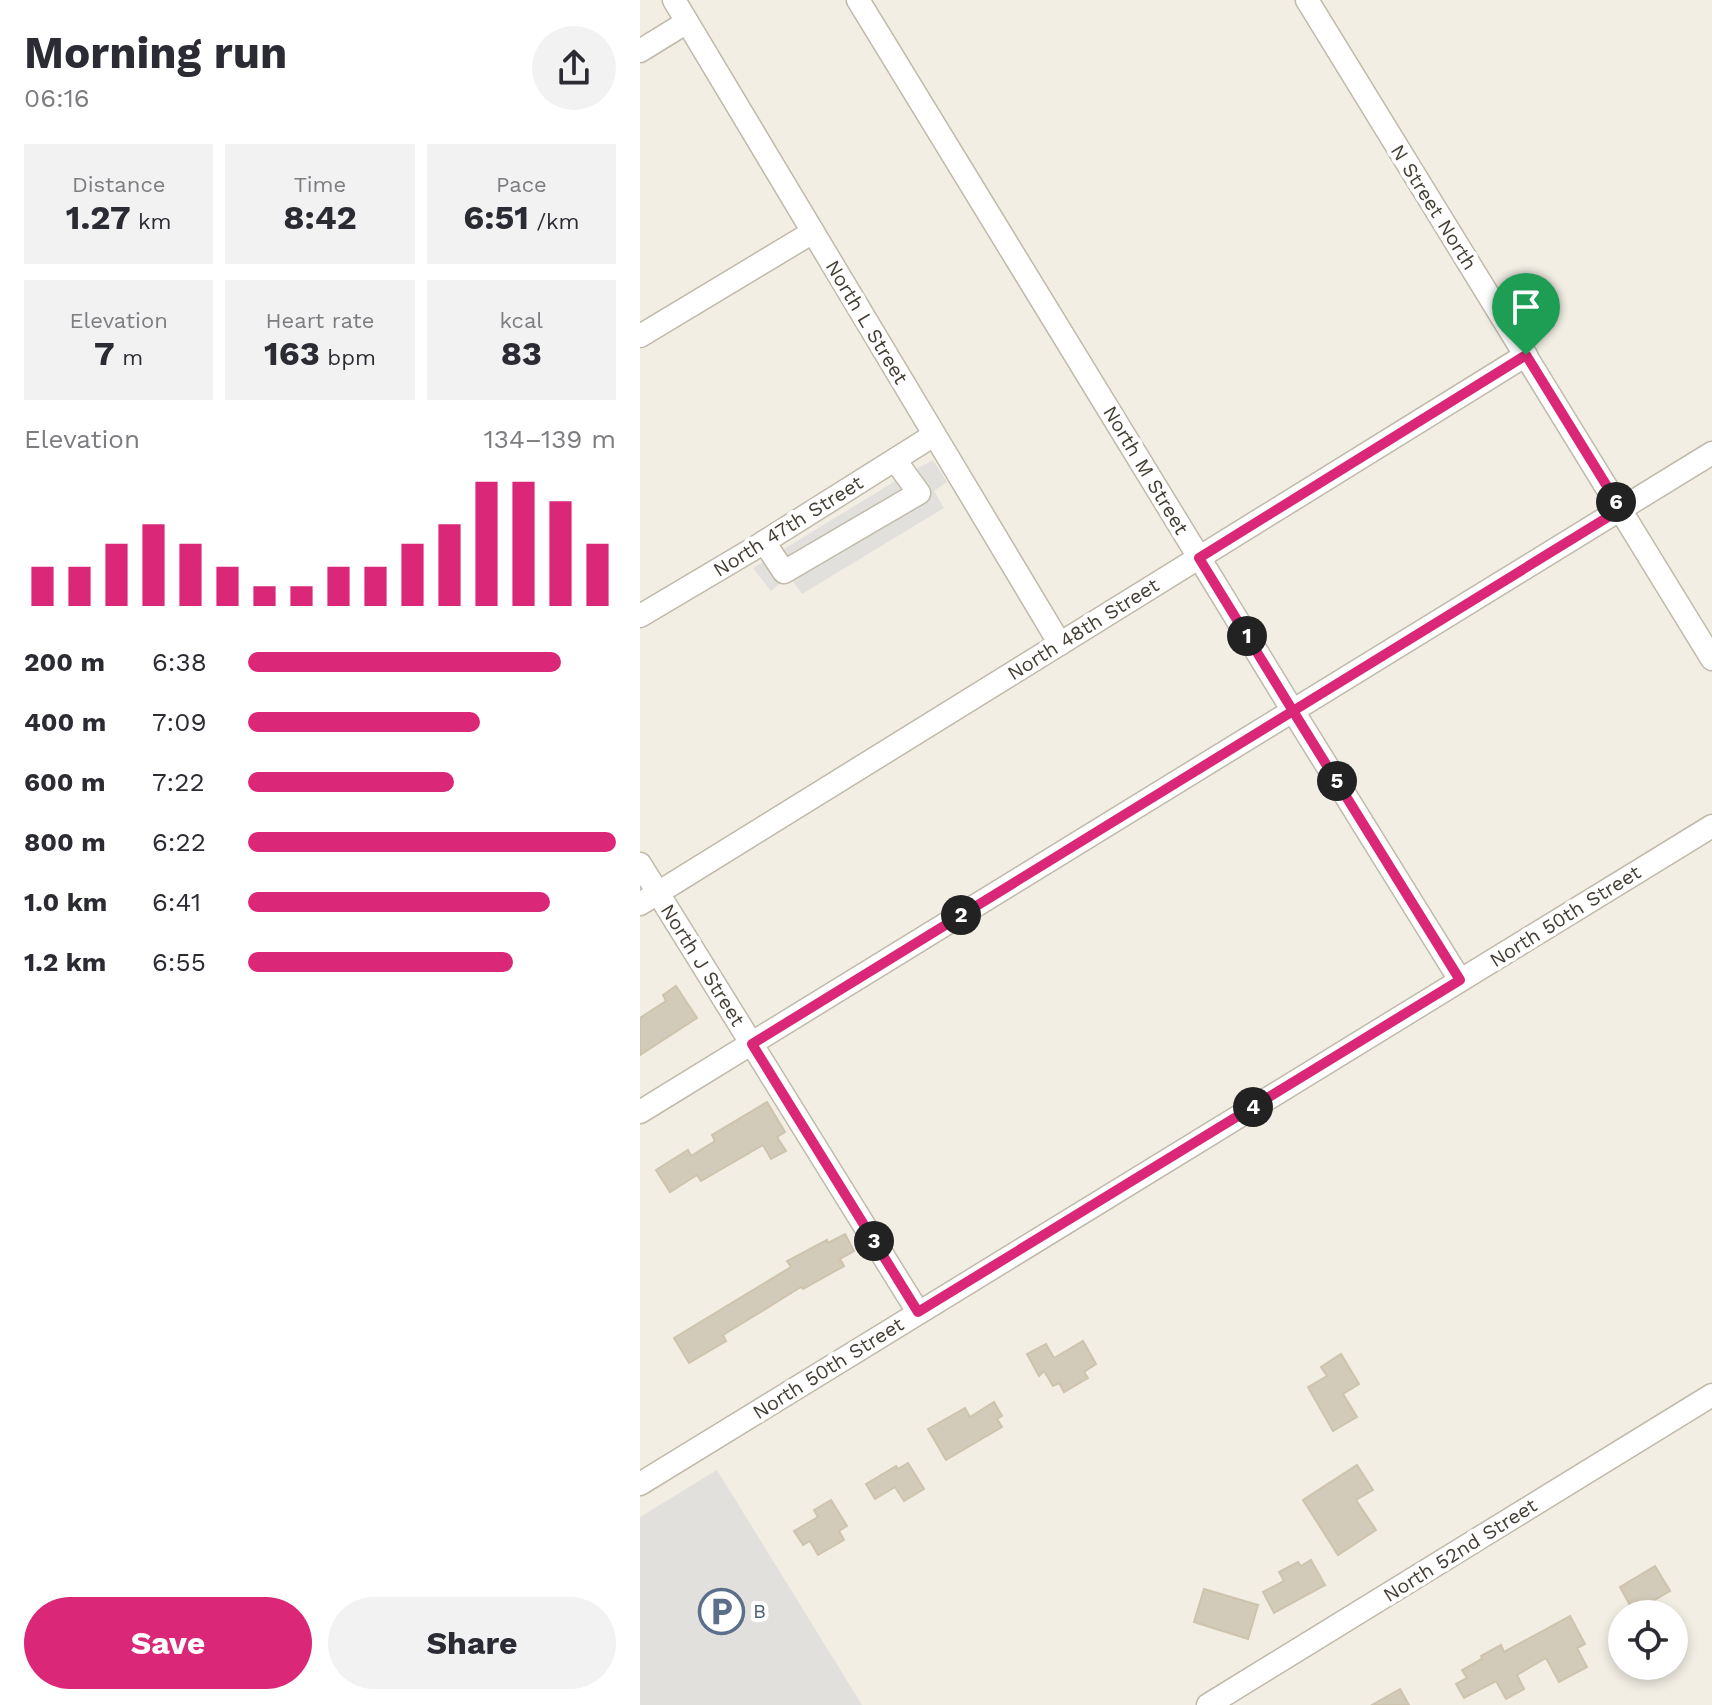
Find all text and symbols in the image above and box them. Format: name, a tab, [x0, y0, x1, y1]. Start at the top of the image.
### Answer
button: share	[532, 26, 616, 110]
text: Morning run	[24, 27, 287, 79]
text: 06:16	[24, 83, 90, 113]
street label: N Street North	[1386, 140, 1482, 274]
text: Distance	[72, 172, 165, 197]
text: Time	[294, 172, 346, 197]
text: Pace	[496, 172, 547, 197]
text: 1.27	[66, 197, 131, 237]
text: 8:42	[283, 197, 357, 237]
text: 6:51	[463, 197, 529, 237]
text: km	[131, 209, 172, 234]
text: /km	[529, 209, 579, 234]
street label: North L Street	[821, 256, 914, 389]
pin	[1492, 273, 1560, 355]
icon: arrive	[1504, 285, 1548, 329]
text: Elevation	[70, 308, 168, 333]
text: Heart rate	[266, 308, 374, 333]
text: kcal	[500, 308, 543, 333]
text: 7	[94, 333, 115, 373]
text: 163	[264, 333, 320, 373]
text: 83	[501, 333, 542, 373]
text: m	[115, 345, 143, 370]
text: bpm	[320, 345, 376, 370]
street label: North M Street	[1098, 401, 1194, 539]
text: Elevation	[24, 424, 140, 454]
text: 134–139 m	[484, 424, 616, 454]
street label: North 47th Street	[709, 470, 868, 582]
pin: 6	[1596, 482, 1636, 522]
text: 6	[1609, 489, 1623, 514]
street label: North 48th Street	[1003, 572, 1164, 685]
pin: 1	[1227, 616, 1267, 656]
text: 1	[1242, 623, 1252, 648]
text: 200 m	[24, 647, 105, 677]
text: 6:38	[152, 647, 207, 677]
text: 400 m	[24, 707, 106, 737]
text: 7:09	[152, 707, 207, 737]
pin: 5	[1317, 761, 1357, 801]
text: 600 m	[24, 767, 105, 797]
text: 7:22	[152, 767, 205, 797]
text: 5	[1331, 768, 1343, 793]
text: 800 m	[24, 827, 106, 857]
text: 6:22	[152, 827, 206, 857]
street label: North 50th Street	[1485, 860, 1645, 972]
text: 1.0 km	[24, 887, 107, 917]
text: 6:41	[152, 887, 201, 917]
pin: 2	[941, 895, 981, 935]
street label: North J Street	[656, 899, 750, 1031]
text: 2	[954, 902, 968, 927]
text: 1.2 km	[24, 947, 106, 977]
text: 6:55	[152, 947, 206, 977]
pin: 4	[1233, 1087, 1273, 1127]
text: 4	[1246, 1094, 1260, 1119]
pin: 3	[854, 1221, 894, 1261]
text: 3	[867, 1228, 881, 1253]
street label: North 50th Street	[748, 1312, 908, 1424]
street label: North 52nd Street	[1379, 1493, 1542, 1607]
parking icon: B	[698, 1587, 746, 1635]
button: Save	[24, 1597, 312, 1689]
button: Share	[328, 1597, 616, 1689]
place label: B	[753, 1599, 766, 1623]
map controls	[1608, 1600, 1688, 1680]
button: locate	[1608, 1600, 1688, 1680]

